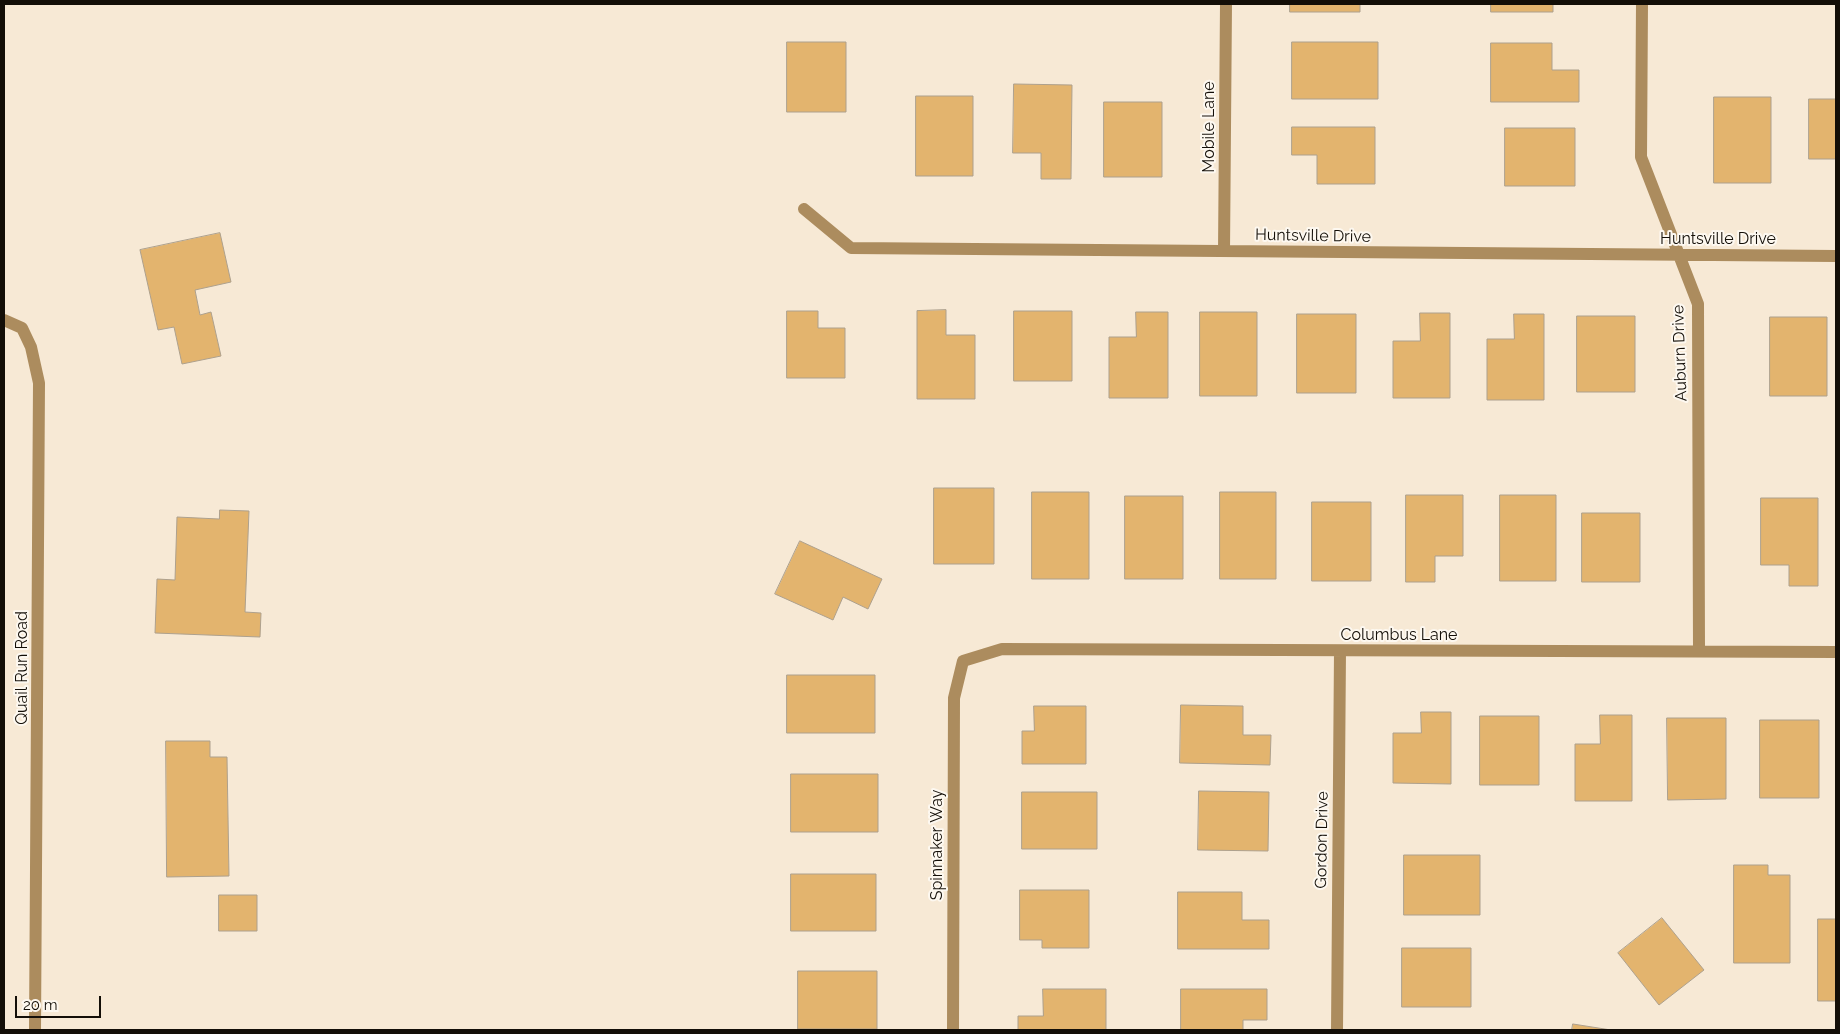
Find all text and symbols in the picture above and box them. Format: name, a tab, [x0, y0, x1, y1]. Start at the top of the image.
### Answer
street label: Mobile Lane	[1199, 81, 1219, 173]
street label: Huntsville Drive	[1255, 225, 1371, 247]
street label: Huntsville Drive	[1660, 229, 1776, 249]
street label: Auburn Drive	[1669, 304, 1691, 402]
street label: Quail Run Road	[12, 611, 32, 725]
street label: Columbus Lane	[1340, 625, 1458, 645]
street label: Spinnaker Way	[927, 790, 947, 900]
street label: Gordon Drive	[1312, 791, 1332, 889]
scale bar	[18, 986, 104, 1018]
text: 20 m	[23, 996, 58, 1014]

